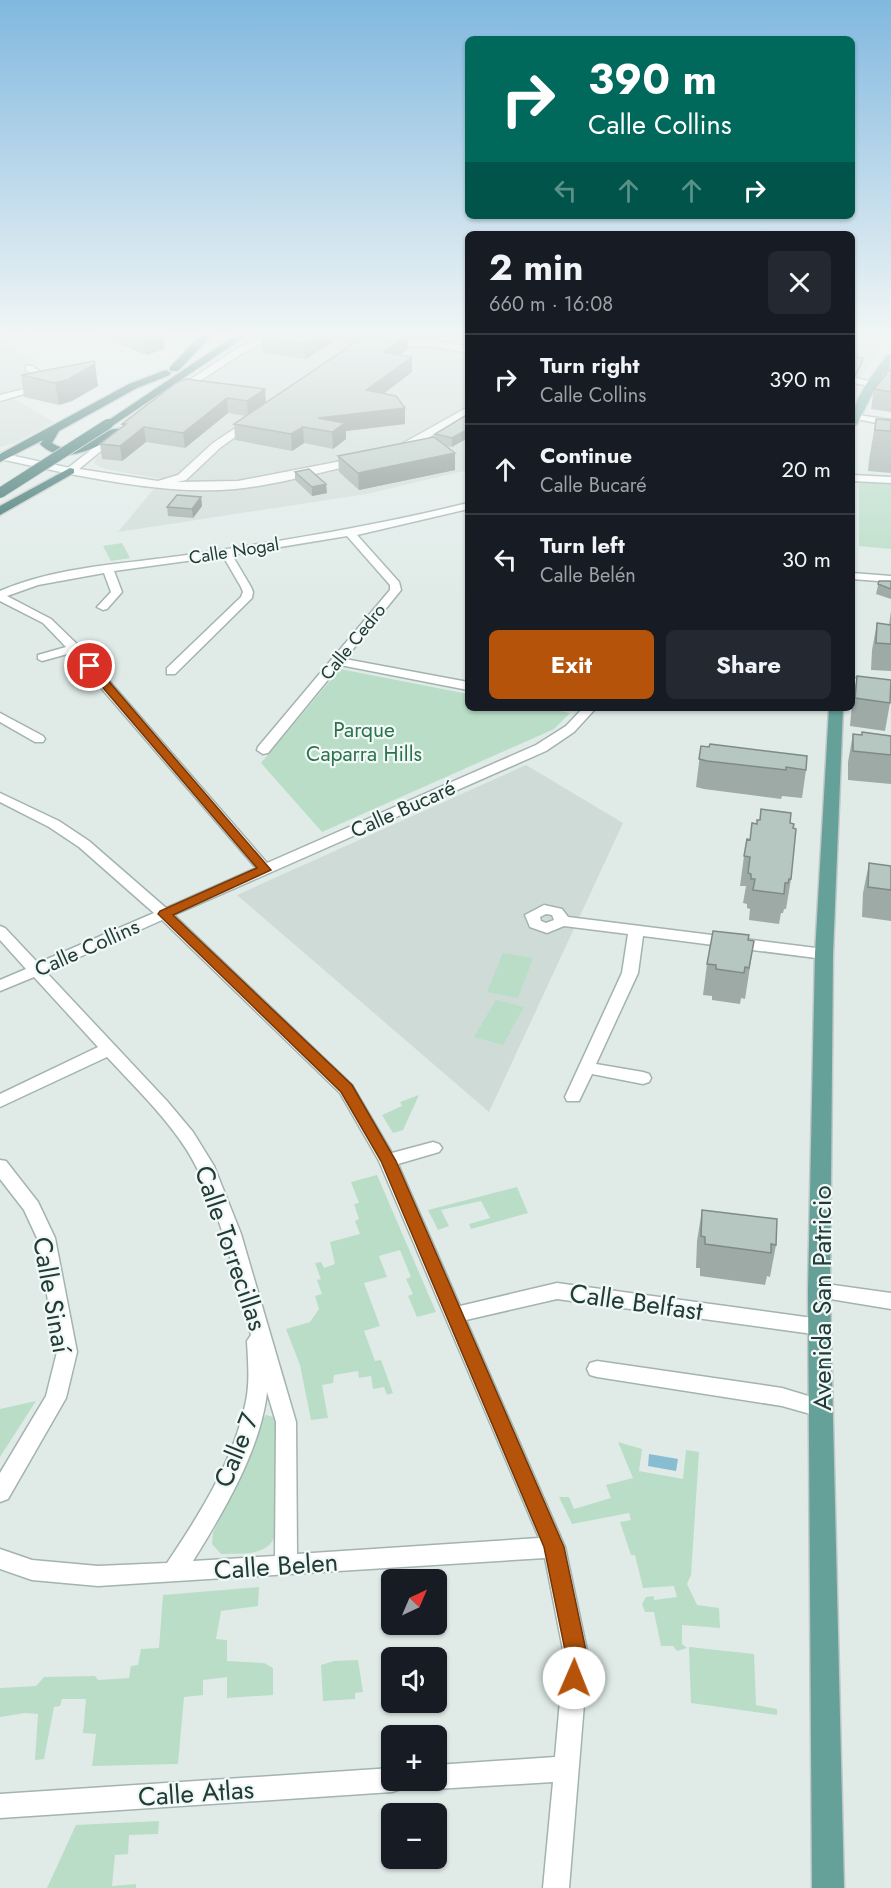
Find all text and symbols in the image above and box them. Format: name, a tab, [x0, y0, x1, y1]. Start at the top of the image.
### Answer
text: 390 m	[588, 49, 717, 110]
icon: right	[489, 60, 567, 138]
text: Calle Collins	[588, 105, 732, 144]
icon: left	[549, 174, 582, 207]
icon: ahead	[612, 174, 645, 207]
icon: ahead	[675, 174, 708, 207]
icon: right	[738, 174, 771, 207]
text: 2 min	[489, 241, 584, 293]
button: close	[768, 251, 831, 314]
text: 660 m · 16:08	[489, 290, 613, 319]
text: Turn right	[540, 349, 640, 381]
icon: right	[489, 363, 522, 396]
text: 390 m	[769, 363, 831, 395]
text: Calle Collins	[540, 381, 646, 410]
text: Continue	[540, 439, 632, 471]
icon: ahead	[489, 453, 522, 486]
text: 20 m	[782, 453, 831, 485]
text: Calle Bucaré	[540, 471, 647, 500]
text: Turn left	[540, 529, 625, 561]
street label: Calle Nogal	[187, 531, 281, 571]
icon: left	[489, 543, 522, 576]
text: 30 m	[782, 543, 831, 575]
text: Calle Belén	[540, 561, 636, 590]
street label: Calle Cedro	[314, 598, 392, 686]
button: Exit	[489, 630, 654, 699]
button: Share	[666, 630, 831, 699]
pin	[64, 640, 115, 691]
icon: arrive	[73, 649, 106, 682]
park label: Parque Caparra Hills	[306, 715, 422, 769]
street label: Calle Bucaré	[346, 772, 460, 845]
street label: Calle Collins	[30, 912, 144, 984]
street label: Calle Torrecillas	[185, 1160, 277, 1336]
street label: Avenida San Patricio	[803, 1185, 841, 1411]
street label: Calle Sinaí	[23, 1234, 81, 1357]
street label: Calle Belfast	[567, 1274, 706, 1330]
street label: Calle 7	[204, 1407, 268, 1493]
street label: Calle Belen	[213, 1543, 339, 1589]
north arrow	[381, 1569, 447, 1635]
map controls	[381, 1569, 447, 1869]
position arrow	[542, 1646, 606, 1710]
button: sound	[381, 1647, 447, 1713]
button: +	[381, 1725, 447, 1791]
street label: Calle Atlas	[137, 1770, 255, 1816]
button: −	[381, 1803, 447, 1869]

